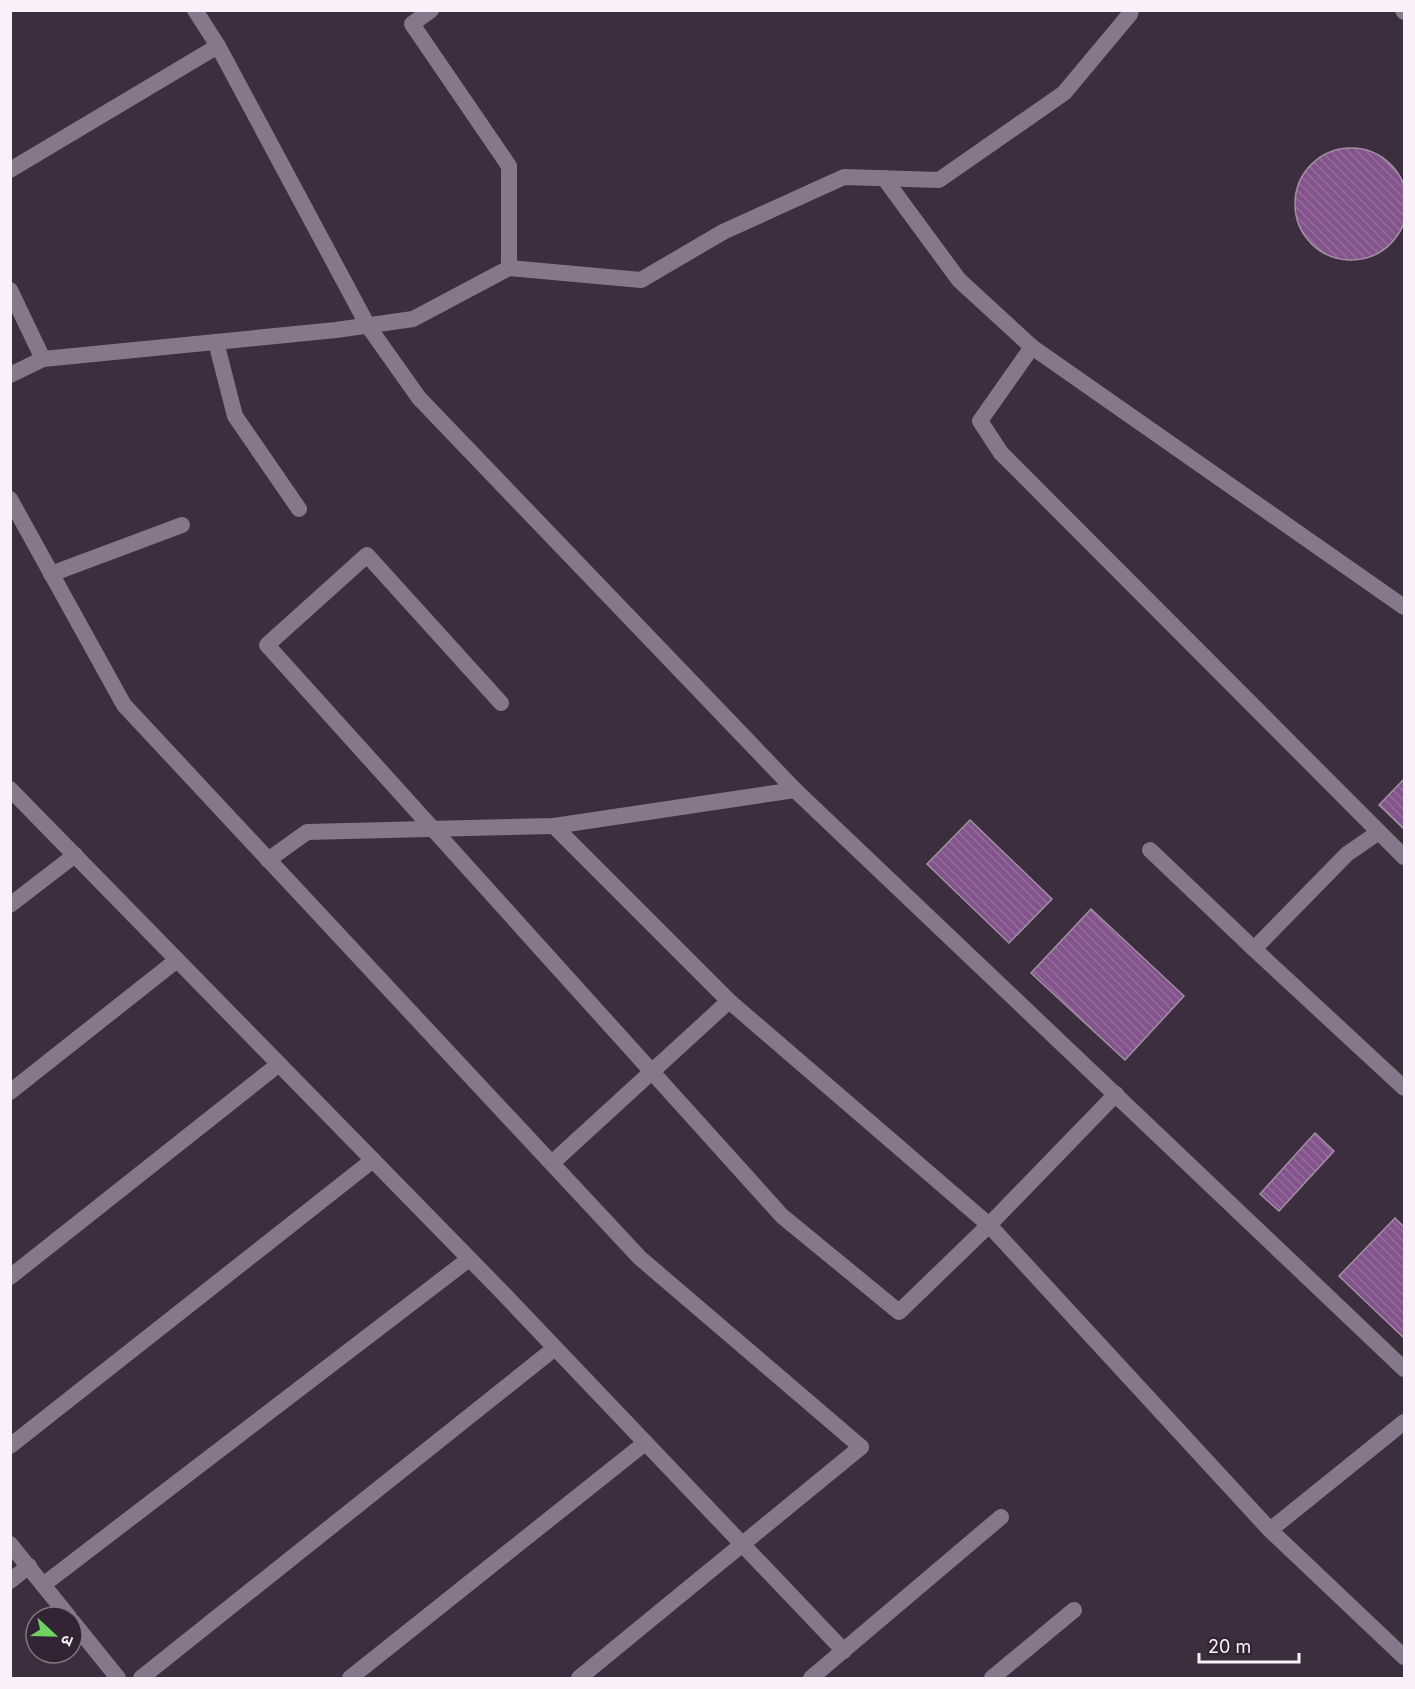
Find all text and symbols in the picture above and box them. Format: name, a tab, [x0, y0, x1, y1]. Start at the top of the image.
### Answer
north arrow	[24, 1605, 84, 1665]
scale bar	[1199, 1626, 1300, 1664]
text: उ	[57, 1633, 79, 1649]
text: 20 m	[1208, 1636, 1251, 1657]

